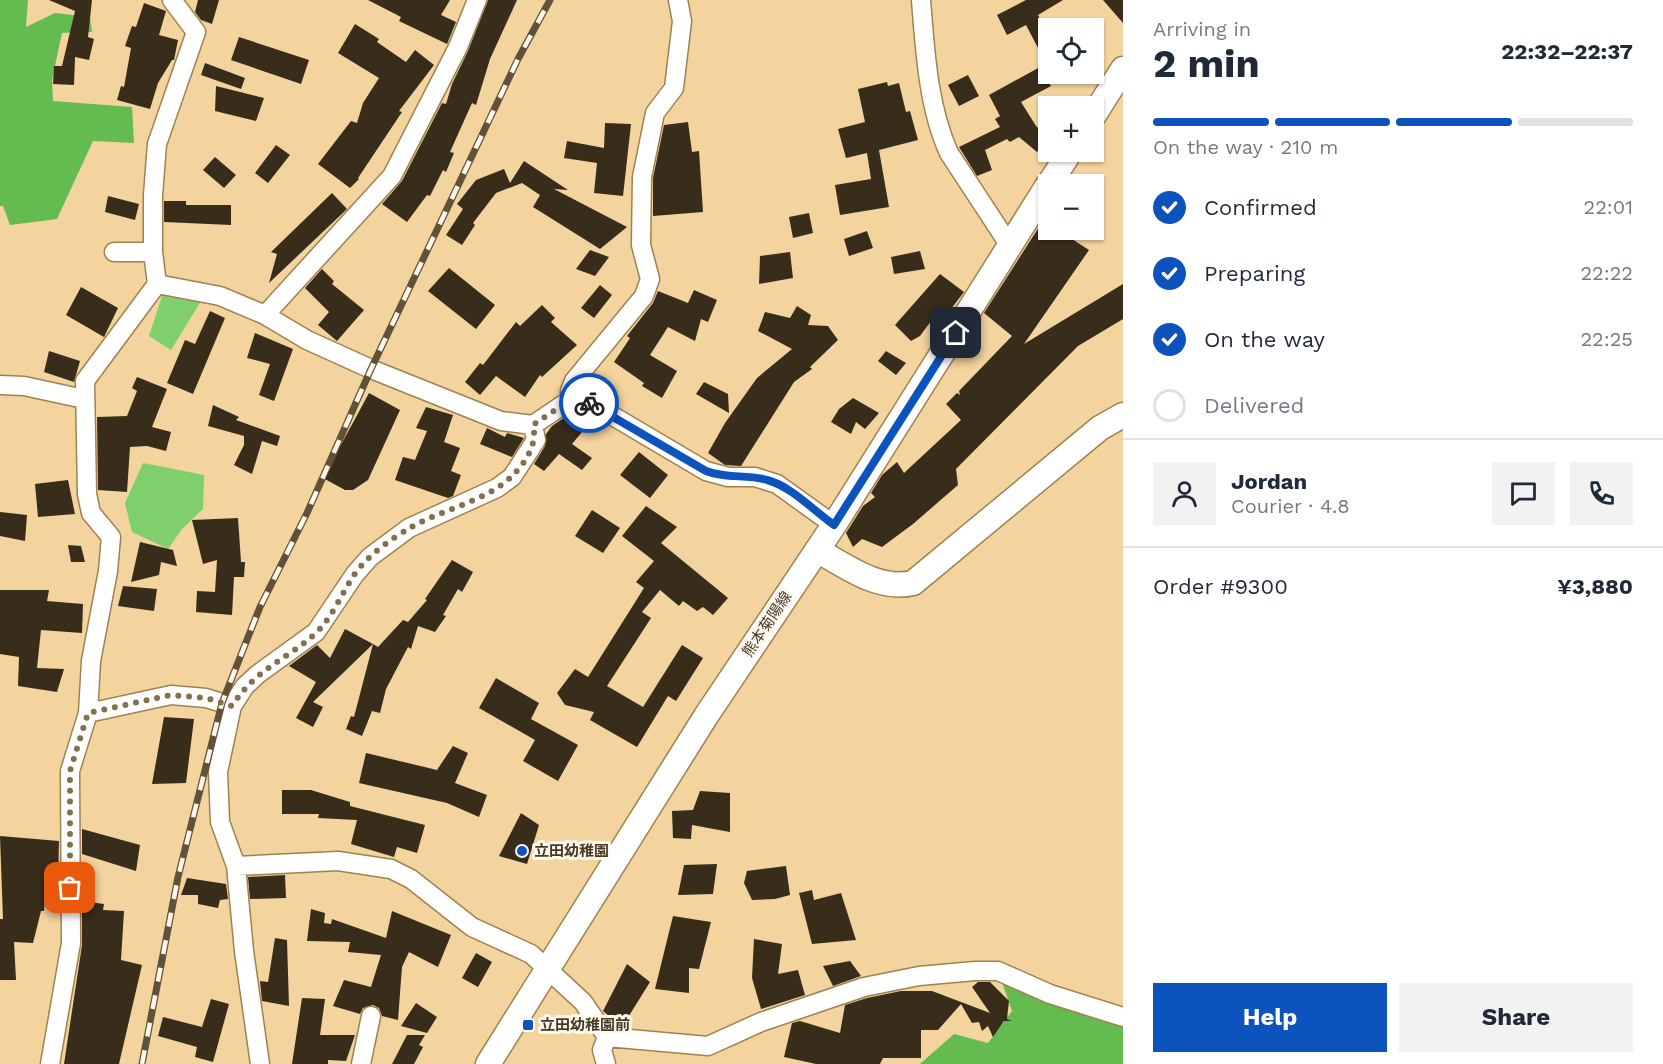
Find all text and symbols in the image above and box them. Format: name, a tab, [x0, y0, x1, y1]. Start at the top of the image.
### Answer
text: Arriving in	[1153, 17, 1251, 41]
map controls	[1038, 18, 1104, 240]
button: locate	[1038, 18, 1104, 84]
text: 22:32–22:37	[1501, 39, 1633, 64]
text: 2 min	[1153, 41, 1260, 86]
button: +	[1038, 96, 1104, 162]
text: On the way · 210 m	[1153, 135, 1338, 159]
button: −	[1038, 174, 1104, 240]
icon: check	[1153, 191, 1186, 224]
text: Confirmed	[1204, 195, 1317, 220]
text: 22:01	[1584, 195, 1633, 219]
icon: check	[1153, 257, 1186, 290]
text: Preparing	[1204, 261, 1305, 286]
text: 22:22	[1580, 261, 1633, 285]
pin	[930, 307, 981, 358]
icon: home	[939, 316, 972, 349]
icon: check	[1153, 323, 1186, 356]
text: On the way	[1204, 327, 1325, 352]
text: 22:25	[1580, 327, 1633, 351]
courier	[559, 373, 619, 433]
icon: bike	[573, 387, 606, 420]
text: Delivered	[1204, 393, 1304, 418]
button: person	[1153, 462, 1216, 525]
button: chat	[1492, 462, 1555, 525]
button: phone	[1570, 462, 1633, 525]
text: Jordan	[1231, 469, 1307, 494]
text: Courier · 4.8	[1231, 494, 1350, 518]
text: Order #9300	[1153, 574, 1288, 599]
text: ¥3,880	[1557, 574, 1633, 599]
street label: 熊本菊陽線	[739, 588, 795, 660]
place label: 立田幼稚園	[534, 842, 609, 860]
marker: 立田幼稚園	[515, 844, 529, 858]
pin	[44, 862, 95, 913]
icon: bag	[53, 871, 86, 904]
button: Help	[1153, 983, 1387, 1052]
button: Share	[1399, 983, 1633, 1052]
place label: 立田幼稚園前	[540, 1016, 630, 1034]
marker: 立田幼稚園前	[521, 1018, 535, 1032]

